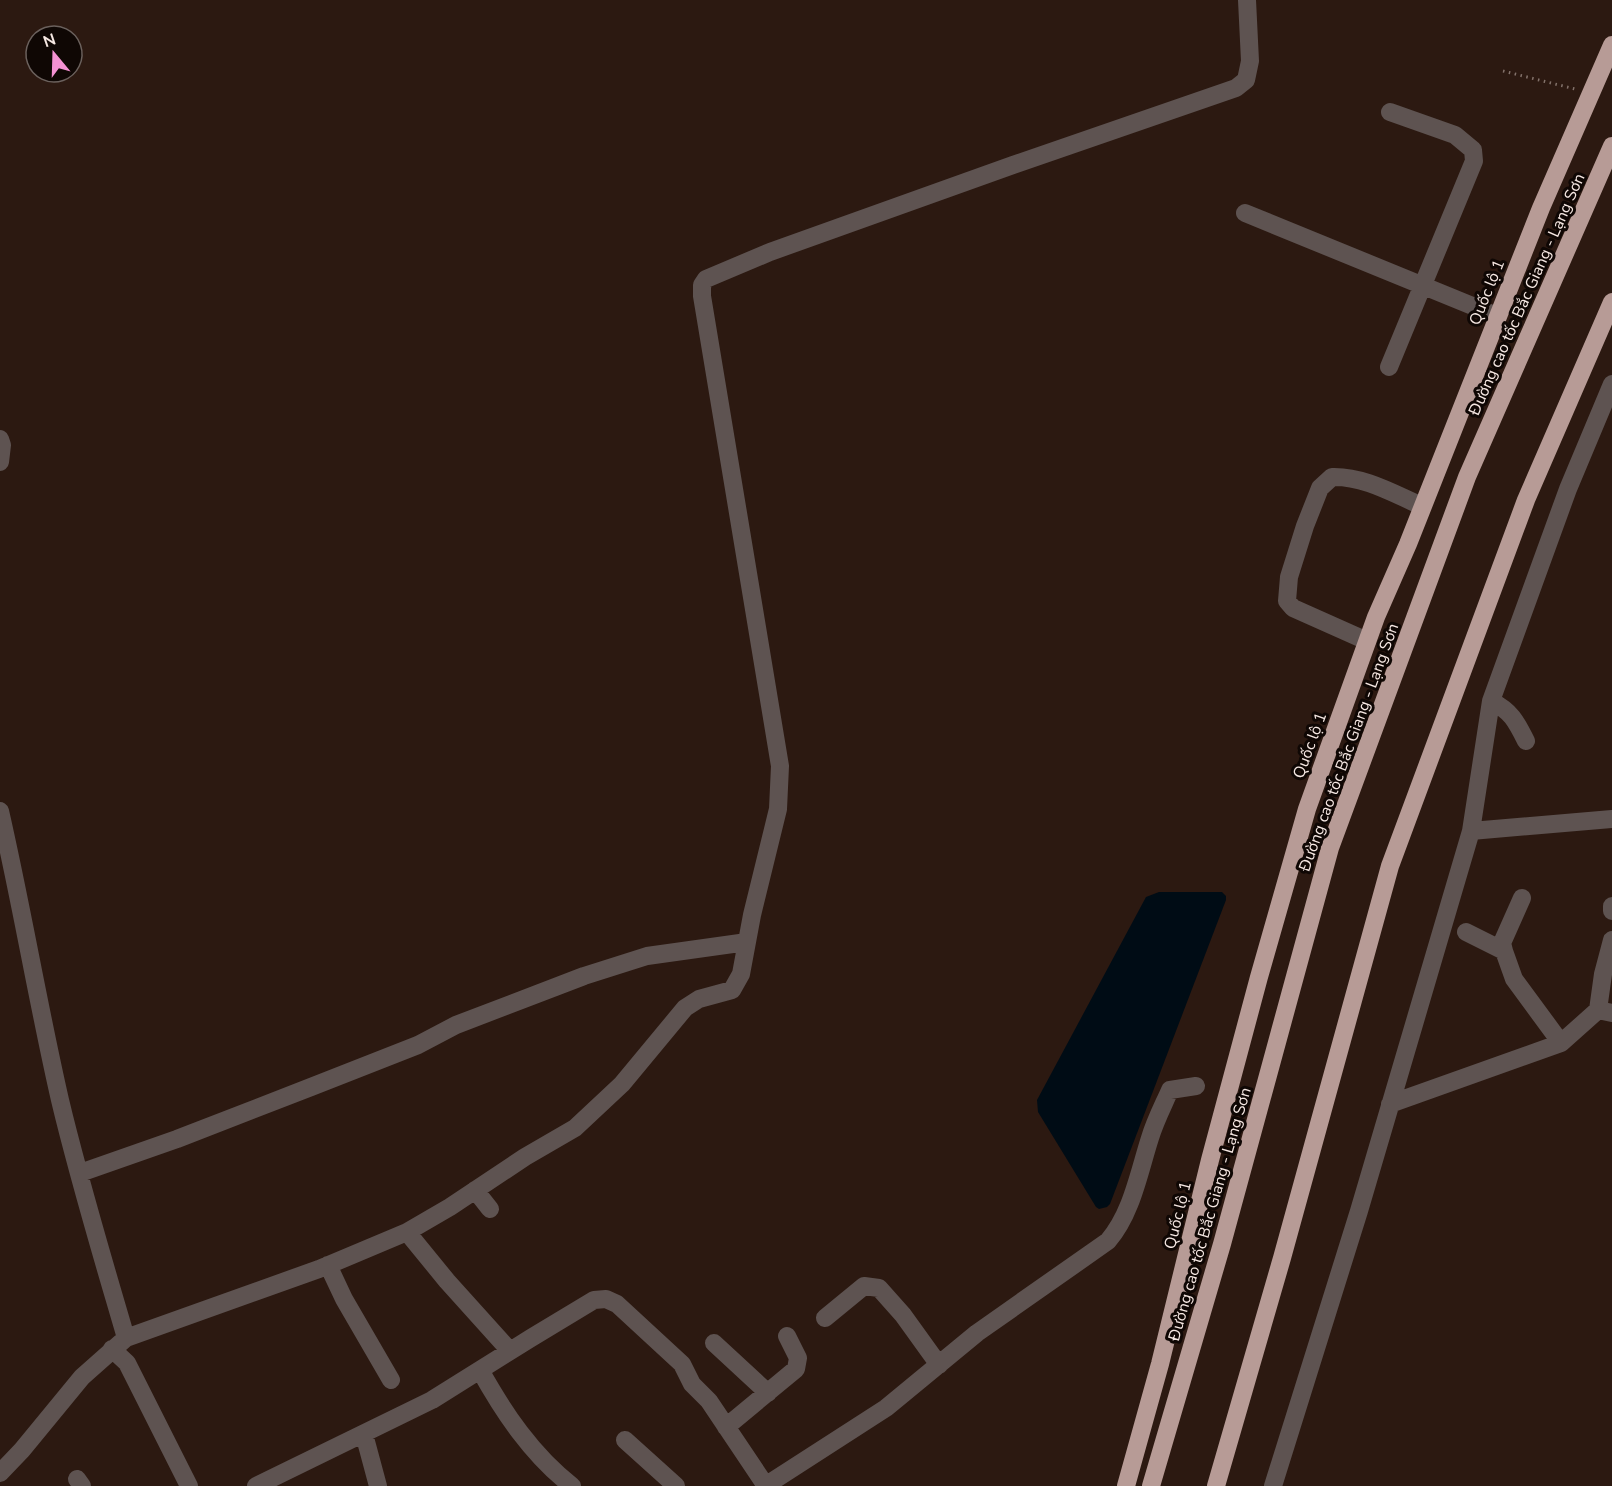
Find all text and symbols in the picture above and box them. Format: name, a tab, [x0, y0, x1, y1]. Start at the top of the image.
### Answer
north arrow	[24, 24, 84, 84]
text: N	[40, 28, 59, 53]
street label: Đường cao tốc Bắc Giang - Lạng Sơn	[1463, 170, 1590, 420]
street label: Quốc lộ 1	[1464, 256, 1510, 328]
street label: Đường cao tốc Bắc Giang - Lạng Sơn	[1293, 620, 1404, 876]
street label: Quốc lộ 1	[1288, 709, 1332, 781]
street label: Đường cao tốc Bắc Giang - Lạng Sơn	[1163, 1085, 1257, 1345]
street label: Quốc lộ 1	[1159, 1179, 1197, 1251]

